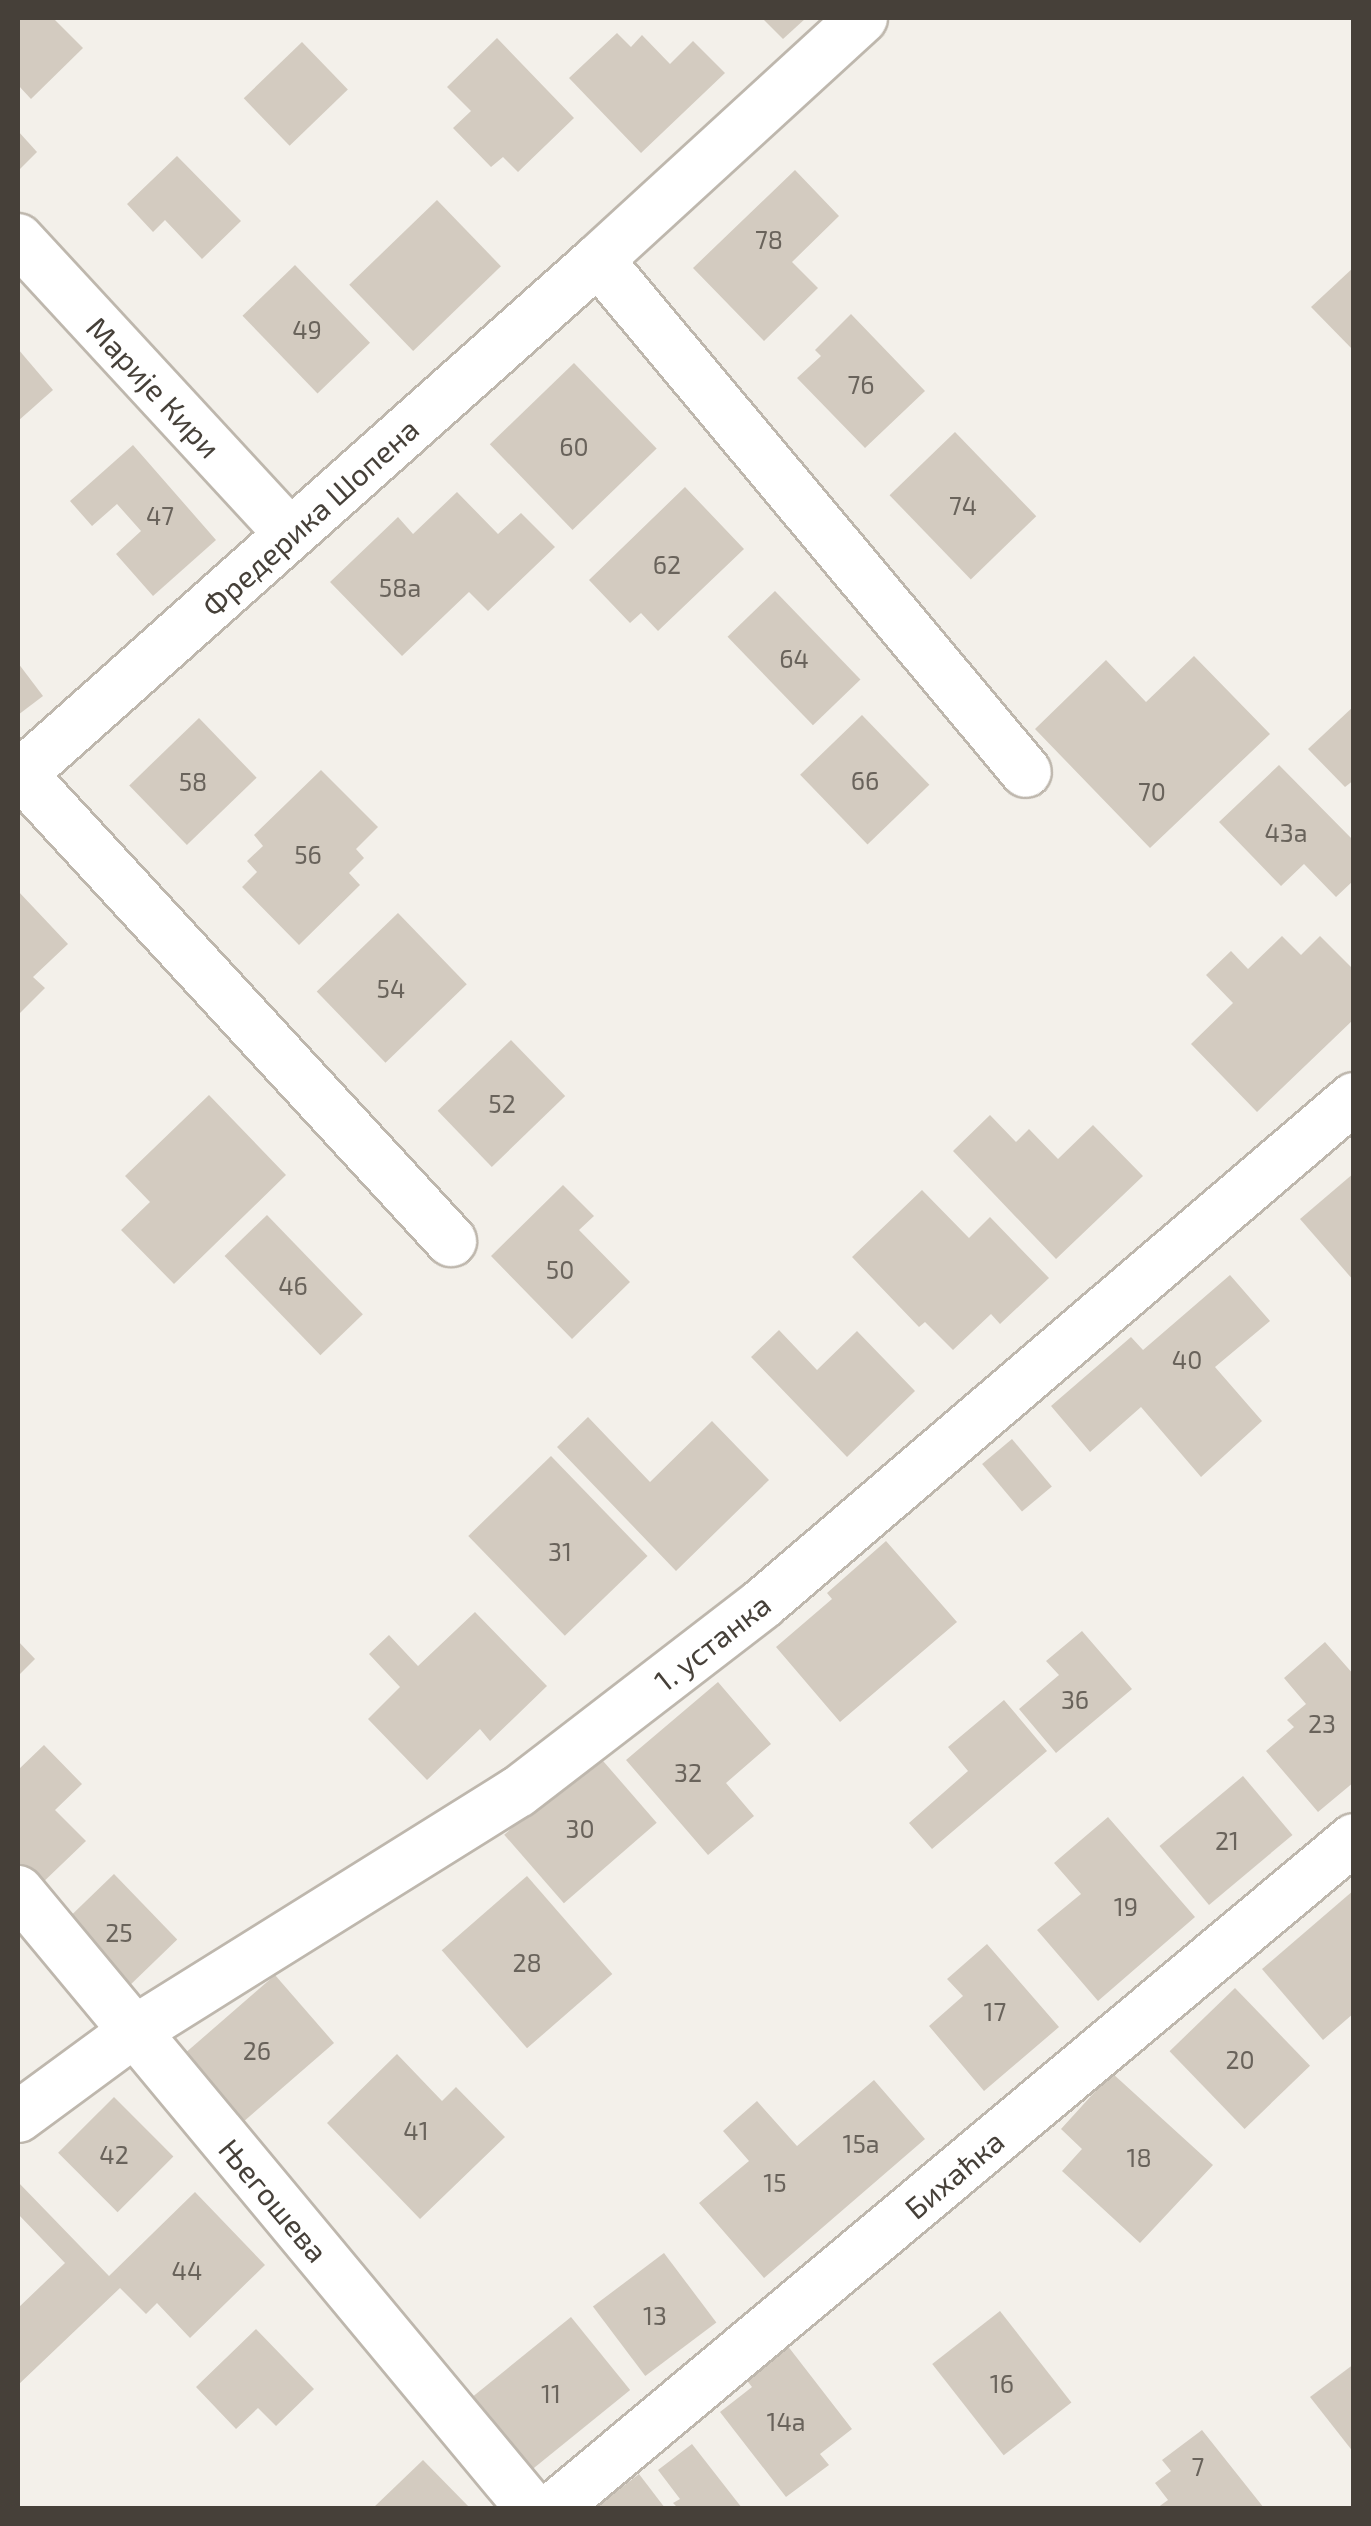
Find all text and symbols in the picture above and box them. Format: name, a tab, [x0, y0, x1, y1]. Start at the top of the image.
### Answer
house number: 78	[755, 224, 783, 254]
street label: Марије Кири	[80, 309, 228, 465]
house number: 49	[292, 314, 322, 344]
house number: 76	[847, 369, 875, 399]
street label: Фредерика Шопена	[194, 410, 426, 624]
house number: 60	[559, 431, 589, 461]
house number: 74	[949, 490, 977, 520]
house number: 47	[146, 500, 174, 530]
house number: 62	[653, 549, 681, 579]
house number: 58a	[379, 572, 421, 602]
house number: 64	[779, 643, 809, 673]
house number: 66	[851, 765, 879, 795]
house number: 58	[179, 766, 207, 796]
house number: 70	[1138, 776, 1166, 806]
house number: 43a	[1265, 817, 1307, 847]
house number: 56	[294, 839, 322, 869]
house number: 54	[377, 973, 405, 1003]
house number: 52	[488, 1088, 516, 1118]
house number: 50	[546, 1254, 574, 1284]
house number: 46	[278, 1270, 308, 1300]
house number: 40	[1172, 1344, 1202, 1374]
house number: 31	[548, 1536, 572, 1566]
street label: 1. устанка	[647, 1586, 777, 1698]
house number: 36	[1061, 1684, 1089, 1714]
house number: 23	[1308, 1708, 1336, 1738]
house number: 32	[674, 1757, 702, 1787]
house number: 30	[566, 1813, 594, 1843]
house number: 21	[1215, 1825, 1239, 1855]
house number: 19	[1114, 1891, 1138, 1921]
house number: 25	[105, 1917, 133, 1947]
house number: 28	[512, 1947, 542, 1977]
house number: 17	[984, 1996, 1006, 2026]
house number: 26	[243, 2035, 271, 2065]
house number: 20	[1225, 2044, 1255, 2074]
house number: 41	[403, 2115, 429, 2145]
street label: Бихаћка	[897, 2122, 1011, 2226]
house number: 15a	[842, 2128, 880, 2158]
street label: Његошева	[212, 2131, 336, 2269]
house number: 42	[99, 2139, 129, 2169]
house number: 18	[1126, 2142, 1152, 2172]
house number: 15	[763, 2167, 787, 2197]
house number: 44	[172, 2255, 202, 2285]
house number: 13	[643, 2300, 667, 2330]
house number: 16	[990, 2368, 1014, 2398]
house number: 11	[541, 2378, 561, 2408]
house number: 14a	[766, 2406, 806, 2436]
house number: 7	[1192, 2451, 1204, 2481]

